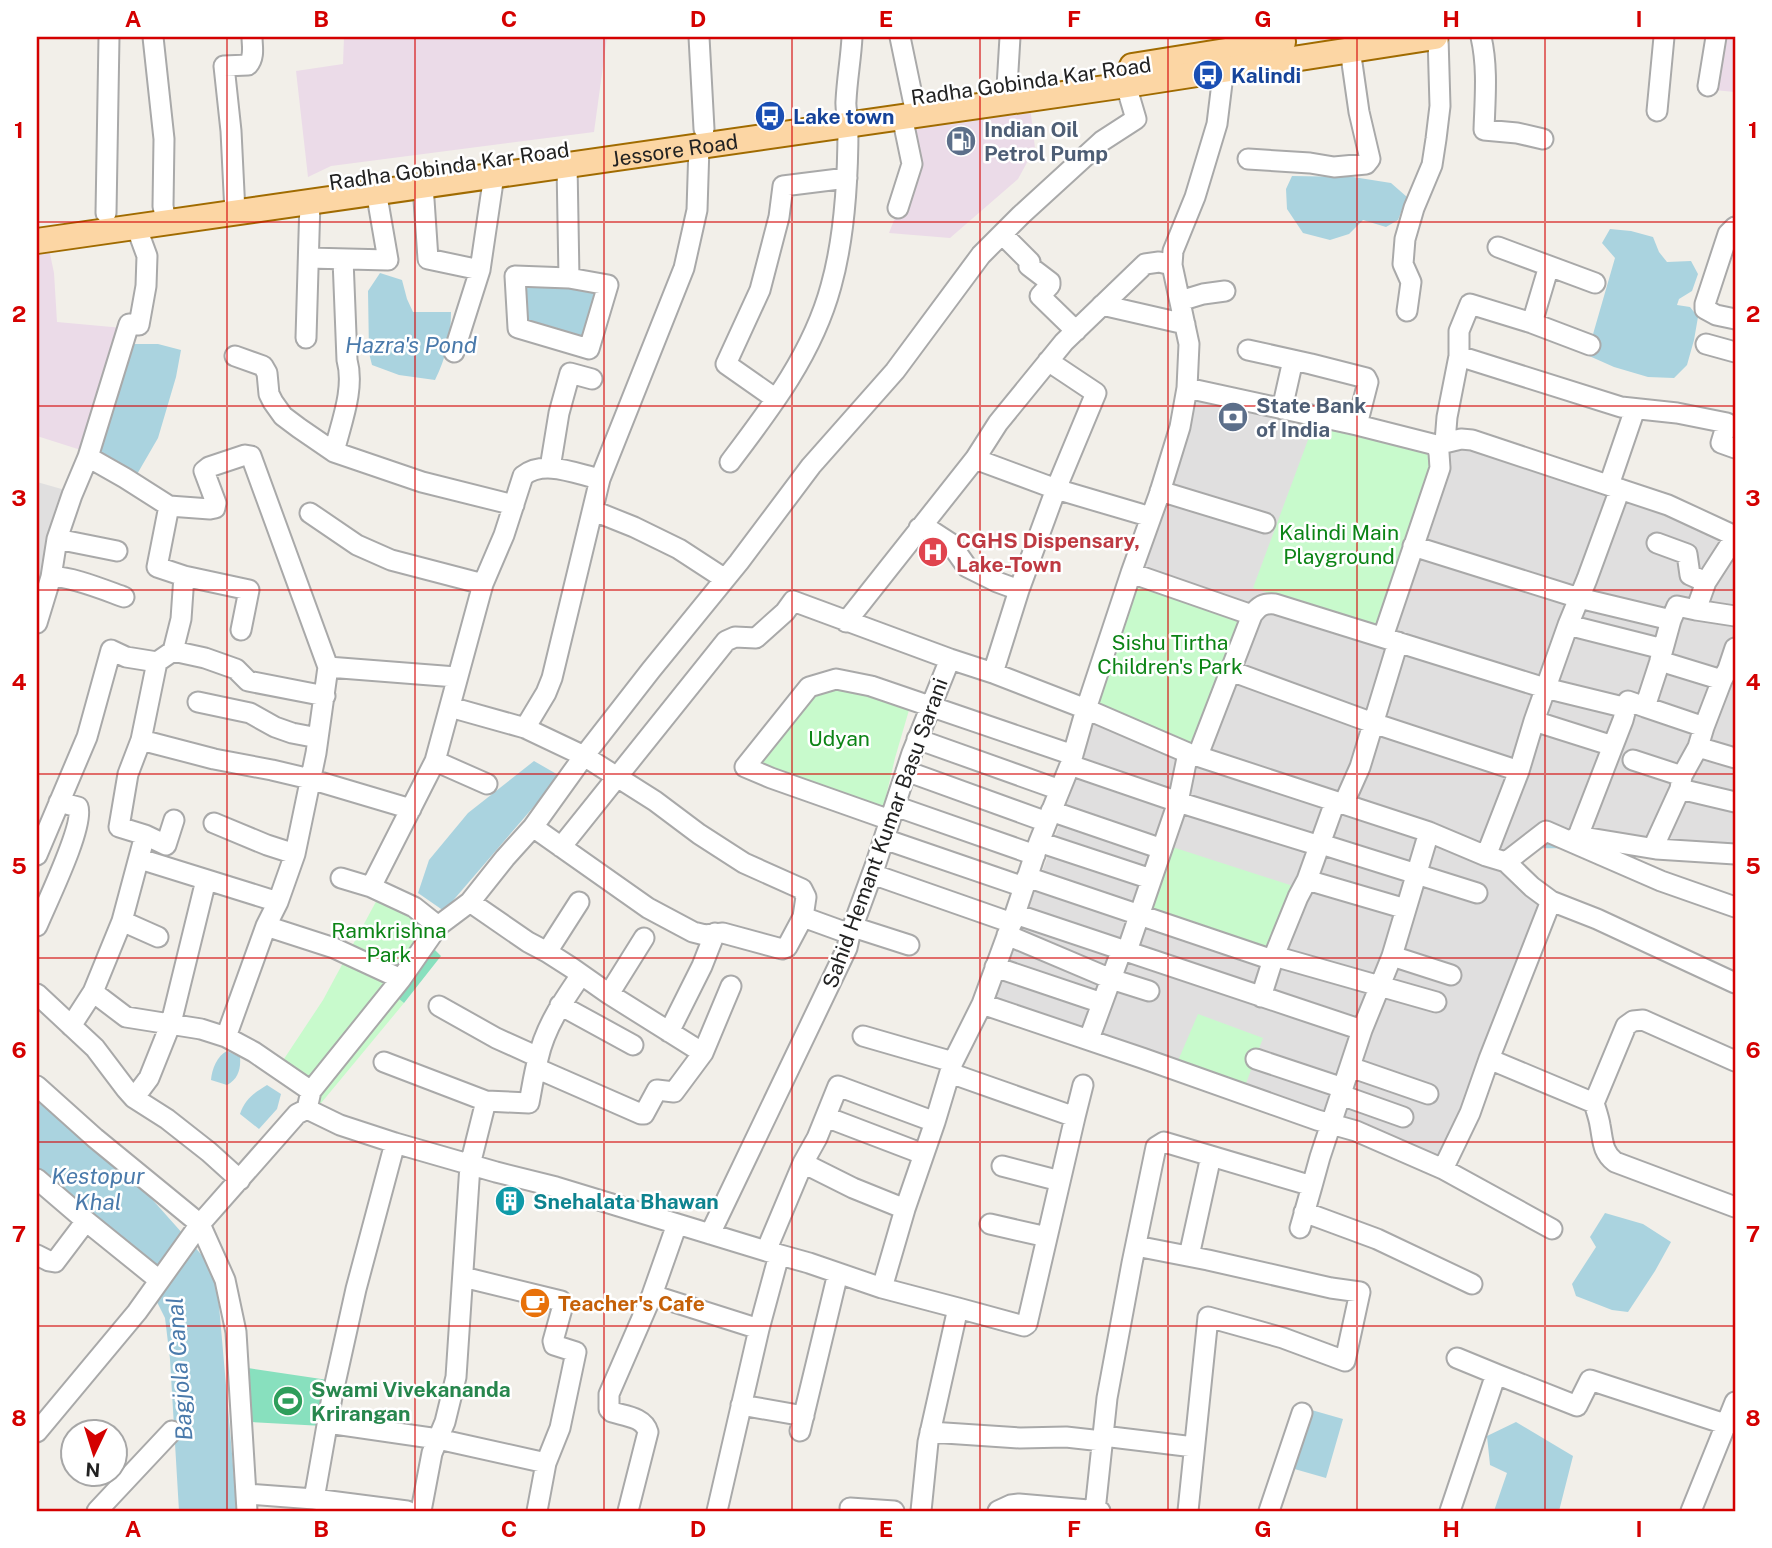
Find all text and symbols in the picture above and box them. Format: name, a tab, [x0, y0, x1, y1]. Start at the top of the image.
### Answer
text: A	[125, 5, 142, 32]
text: B	[313, 5, 329, 32]
text: C	[501, 5, 517, 32]
text: D	[690, 5, 706, 32]
text: E	[879, 5, 893, 32]
text: F	[1067, 5, 1081, 32]
text: G	[1254, 5, 1272, 32]
text: H	[1442, 5, 1460, 32]
text: I	[1635, 5, 1643, 32]
street label: Radha Gobinda Kar Road	[909, 52, 1153, 110]
bus stop icon: Kalindi	[1191, 58, 1225, 92]
place label: Kalindi	[1231, 63, 1301, 88]
bus stop icon: Lake town	[753, 99, 787, 133]
place label: Lake town	[793, 104, 894, 129]
text: 1	[14, 116, 24, 143]
text: 1	[1748, 116, 1758, 143]
place label: Indian Oil Petrol Pump	[984, 117, 1108, 166]
fuel station icon: Indian Oil Petrol Pump	[944, 124, 978, 158]
street label: Jessore Road	[609, 128, 740, 171]
street label: Radha Gobinda Kar Road	[327, 137, 571, 195]
text: 2	[12, 300, 26, 327]
text: 2	[1746, 300, 1760, 327]
water label: Hazra's Pond	[345, 331, 477, 358]
place label: State Bank of India	[1256, 393, 1367, 442]
bank icon: State Bank of India	[1216, 400, 1250, 434]
text: 3	[11, 484, 27, 511]
text: 3	[1745, 484, 1761, 511]
park label: Kalindi Main Playground	[1279, 520, 1399, 569]
place label: CGHS Dispensary, Lake-Town	[956, 528, 1140, 577]
hospital icon: CGHS Dispensary, Lake-Town	[916, 535, 950, 569]
park label: Sishu Tirtha Children's Park	[1097, 630, 1243, 679]
text: 4	[11, 668, 27, 695]
text: 4	[1745, 668, 1761, 695]
street label: Sahid Hemant Kumar Basu Sarani	[817, 675, 953, 991]
park label: Udyan	[808, 726, 870, 751]
text: 5	[11, 852, 27, 879]
text: 5	[1745, 852, 1761, 879]
park label: Ramkrishna Park	[331, 918, 447, 967]
text: 6	[11, 1036, 27, 1063]
text: 6	[1745, 1036, 1761, 1063]
water label: Kestopur Khal	[51, 1162, 145, 1215]
building icon: Snehalata Bhawan	[493, 1184, 527, 1218]
place label: Snehalata Bhawan	[533, 1189, 719, 1214]
text: 7	[12, 1220, 26, 1247]
text: 7	[1746, 1220, 1760, 1247]
cafe icon: Teacher's Cafe	[518, 1286, 552, 1320]
place label: Teacher's Cafe	[558, 1291, 705, 1316]
water label: Bagjola Canal	[161, 1296, 197, 1442]
place label: Swami Vivekananda Krirangan	[311, 1377, 511, 1426]
sports icon: Swami Vivekananda Krirangan	[271, 1384, 305, 1418]
text: 8	[11, 1404, 27, 1431]
text: 8	[1745, 1404, 1761, 1431]
north arrow	[60, 1418, 130, 1488]
text: N	[85, 1458, 101, 1481]
text: A	[125, 1515, 142, 1542]
text: B	[313, 1515, 329, 1542]
text: C	[501, 1515, 517, 1542]
text: D	[690, 1515, 706, 1542]
text: E	[879, 1515, 893, 1542]
text: F	[1067, 1515, 1081, 1542]
text: G	[1254, 1515, 1272, 1542]
text: H	[1442, 1515, 1460, 1542]
text: I	[1635, 1515, 1643, 1542]

